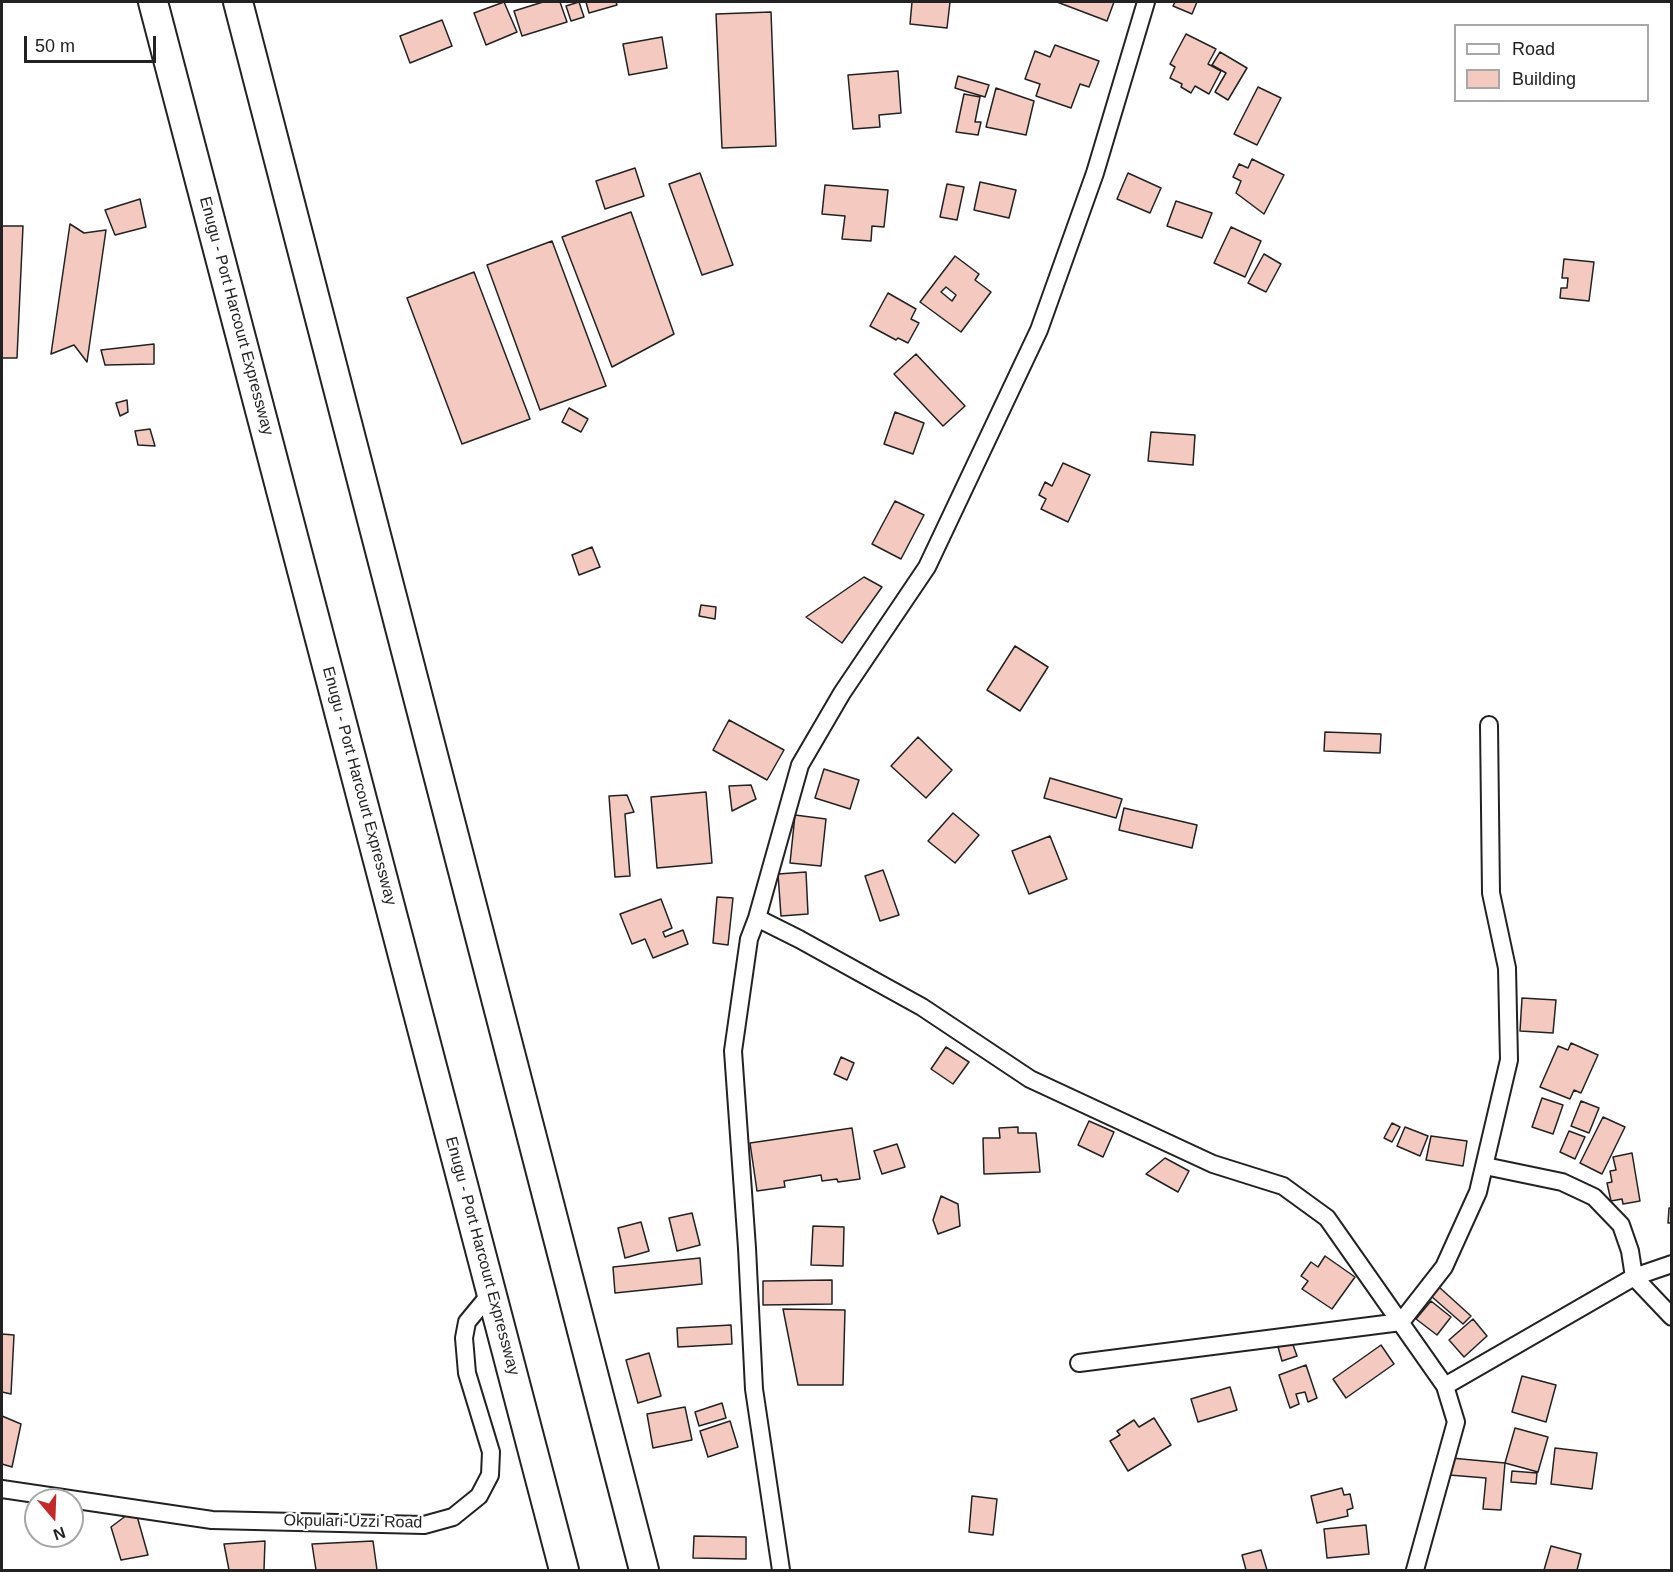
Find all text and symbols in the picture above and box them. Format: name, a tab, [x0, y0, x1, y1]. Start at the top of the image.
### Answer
scale bar	[27, 24, 159, 62]
legend	[1454, 24, 1649, 102]
text: 50 m	[35, 36, 75, 56]
text: Road	[1512, 39, 1555, 59]
text: Building	[1512, 69, 1576, 89]
street label: Enugu - Port Harcourt Expressway	[195, 195, 277, 437]
street label: Enugu - Port Harcourt Expressway	[318, 665, 400, 907]
street label: Enugu - Port Harcourt Expressway	[441, 1135, 523, 1377]
north arrow	[24, 1488, 84, 1548]
street label: Okpulari-Uzzi Road	[283, 1511, 423, 1533]
text: N	[51, 1524, 68, 1544]

